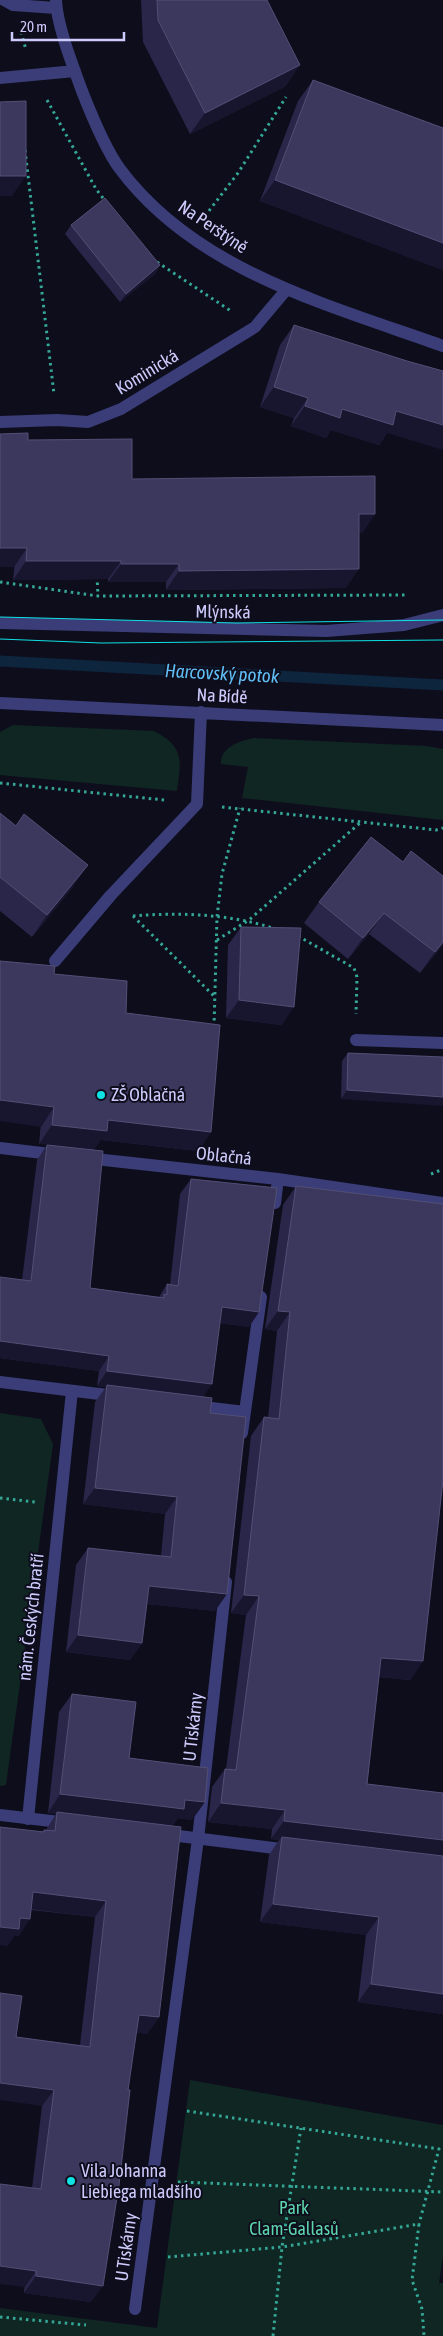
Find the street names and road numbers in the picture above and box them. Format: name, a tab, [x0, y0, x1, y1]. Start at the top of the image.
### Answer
street label: Na Perštýně	[174, 196, 252, 258]
street label: Kominická	[111, 345, 182, 399]
street label: Mlýnská	[195, 601, 251, 622]
street label: Na Bídě	[196, 684, 248, 707]
street label: Oblačná	[195, 1142, 253, 1169]
street label: nám. Českých bratří	[13, 1552, 48, 1682]
street label: U Tiskárny	[178, 1692, 207, 1762]
street label: U Tiskárny	[110, 2211, 141, 2282]

